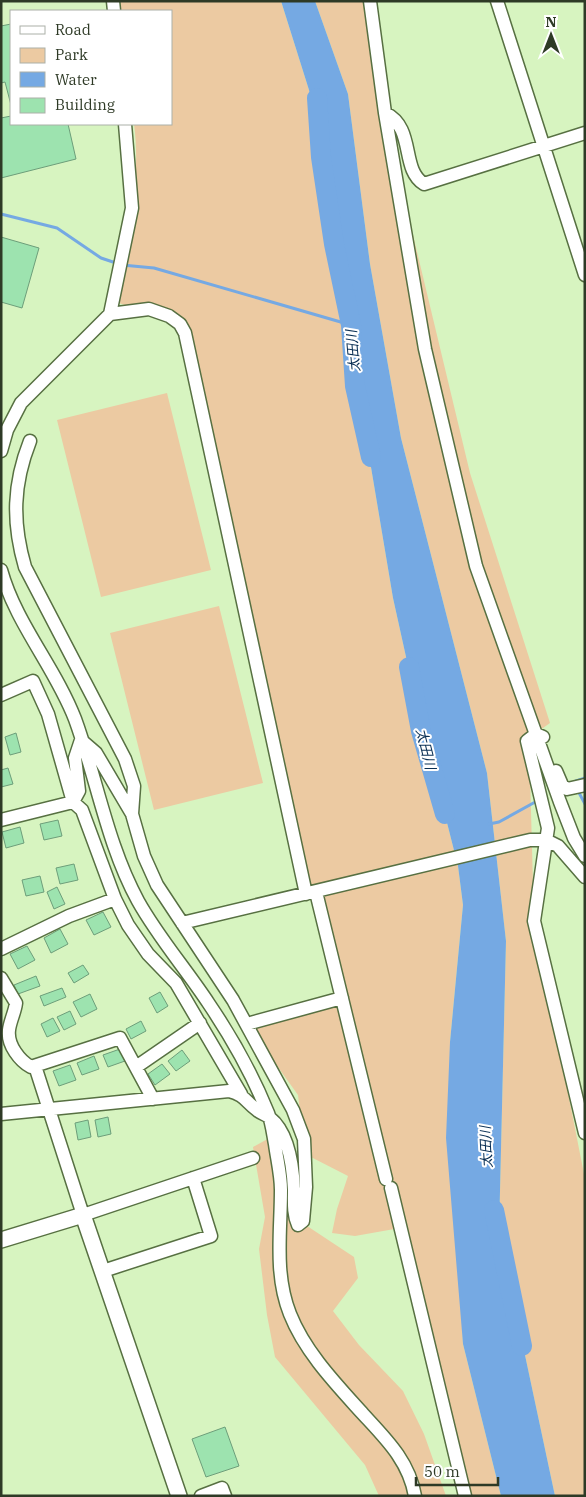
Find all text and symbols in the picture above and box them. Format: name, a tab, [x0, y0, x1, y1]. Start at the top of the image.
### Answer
legend	[10, 10, 172, 125]
north arrow	[526, 10, 576, 60]
text: N	[545, 13, 557, 31]
text: Road	[55, 20, 91, 39]
text: Park	[55, 45, 88, 64]
text: Water	[55, 70, 97, 89]
text: Building	[55, 95, 115, 114]
water label: 太田川	[342, 327, 364, 373]
water label: 太田川	[412, 726, 440, 773]
water label: 太田川	[476, 1124, 496, 1168]
scale bar	[416, 1454, 498, 1486]
text: 50 m	[424, 1462, 460, 1481]

